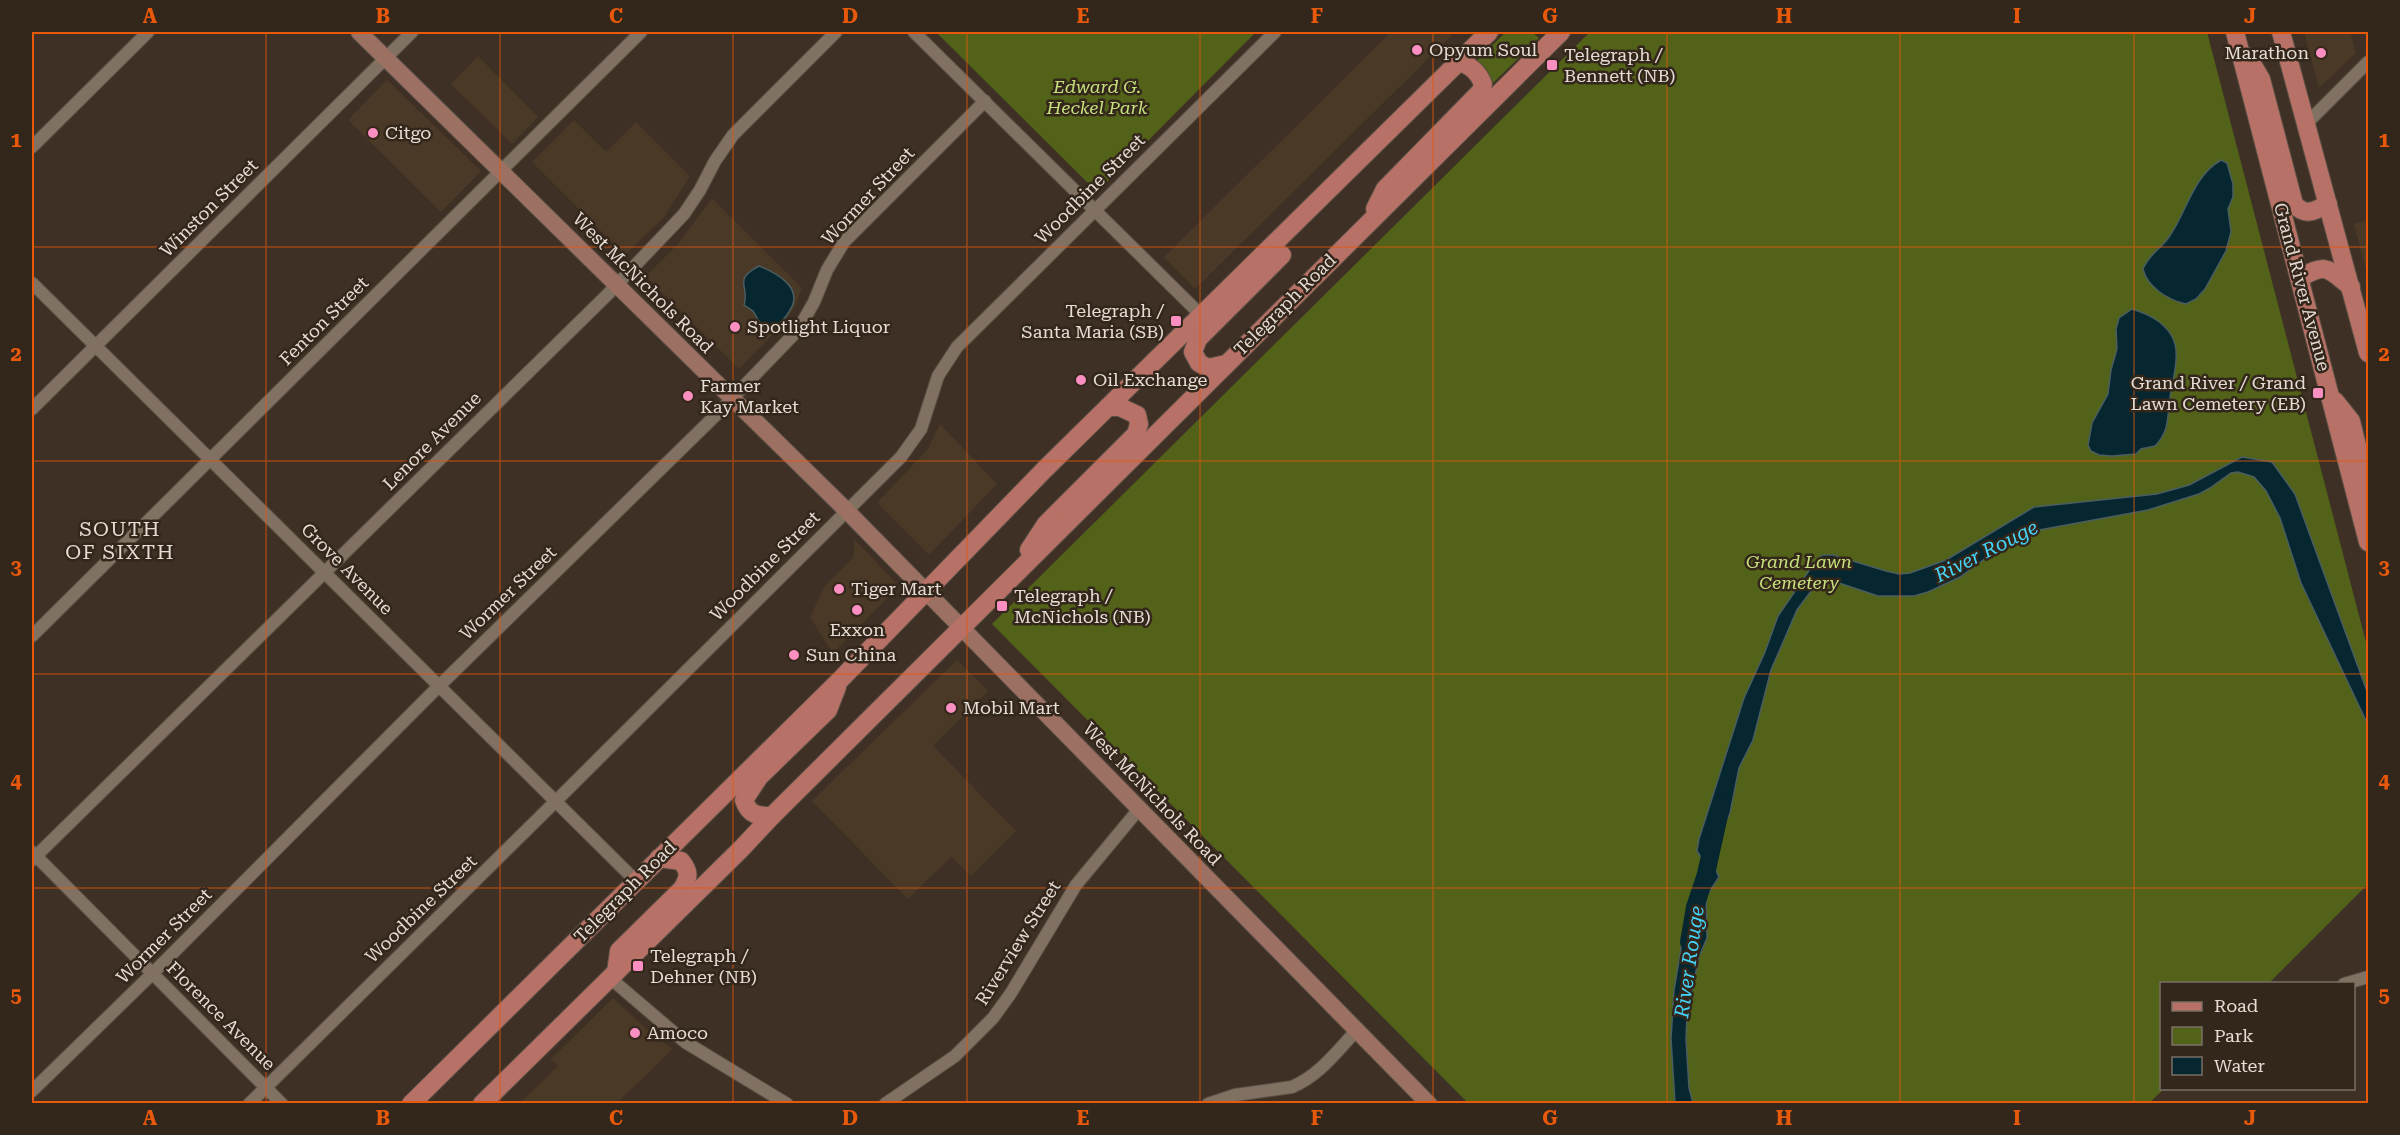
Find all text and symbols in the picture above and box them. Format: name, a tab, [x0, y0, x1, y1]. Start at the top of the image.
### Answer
text: A	[143, 4, 158, 28]
text: B	[376, 4, 390, 28]
text: C	[609, 4, 623, 28]
text: D	[842, 4, 858, 28]
text: E	[1077, 4, 1090, 28]
text: F	[1311, 4, 1323, 28]
text: G	[1542, 4, 1558, 28]
text: H	[1776, 4, 1792, 28]
text: I	[2013, 4, 2021, 28]
text: J	[2244, 4, 2256, 28]
place label: Opyum Soul	[1429, 39, 1537, 60]
place label: Marathon	[2224, 42, 2309, 63]
marker: Opyum Soul	[1410, 43, 1424, 57]
place label: Telegraph / Bennett (NB)	[1564, 44, 1675, 86]
marker: Marathon	[2314, 46, 2328, 60]
marker: Telegraph / Bennett (NB)	[1545, 58, 1559, 72]
park label: Edward G. Heckel Park	[1046, 76, 1148, 118]
place label: Citgo	[385, 122, 431, 143]
marker: Citgo	[366, 126, 380, 140]
text: 1	[10, 128, 22, 152]
text: 1	[2378, 128, 2390, 152]
street label: Woodbine Street	[1031, 129, 1149, 248]
street label: Wormer Street	[817, 142, 918, 249]
street label: Winston Street	[155, 154, 262, 261]
street label: Grand River Avenue	[2270, 200, 2335, 373]
street label: West McNichols Road	[569, 208, 718, 358]
street label: Telegraph Road	[1229, 249, 1340, 360]
street label: Fenton Street	[275, 272, 373, 369]
place label: Telegraph / Santa Maria (SB)	[1021, 300, 1164, 342]
marker: Telegraph / Santa Maria (SB)	[1169, 314, 1183, 328]
place label: Spotlight Liquor	[747, 316, 890, 337]
marker: Spotlight Liquor	[728, 320, 742, 334]
text: 2	[10, 342, 22, 366]
text: 2	[2378, 342, 2390, 366]
place label: Oil Exchange	[1093, 369, 1208, 390]
place label: Grand River / Grand Lawn Cemetery (EB)	[2131, 372, 2306, 414]
marker: Oil Exchange	[1074, 373, 1088, 387]
place label: Farmer Kay Market	[700, 375, 799, 417]
marker: Grand River / Grand Lawn Cemetery (EB)	[2311, 386, 2325, 400]
street label: Lenore Avenue	[378, 387, 485, 494]
marker: Farmer Kay Market	[681, 389, 695, 403]
street label: Woodbine Street	[706, 506, 824, 625]
water label: River Rouge	[1929, 515, 2042, 588]
district label: SOUTH OF SIXTH	[65, 517, 175, 564]
street label: Grove Avenue	[297, 518, 398, 619]
street label: Wormer Street	[455, 541, 560, 644]
park label: Grand Lawn Cemetery	[1746, 551, 1852, 593]
text: 3	[10, 555, 22, 579]
text: 3	[2378, 555, 2390, 579]
place label: Tiger Mart	[851, 578, 942, 599]
marker: Tiger Mart	[832, 582, 846, 596]
place label: Telegraph / McNichols (NB)	[1014, 585, 1151, 627]
marker: Telegraph / McNichols (NB)	[995, 599, 1009, 613]
marker: Exxon	[850, 603, 864, 617]
place label: Exxon	[829, 619, 885, 640]
place label: Sun China	[806, 644, 896, 665]
marker: Sun China	[787, 648, 801, 662]
place label: Mobil Mart	[963, 697, 1060, 718]
marker: Mobil Mart	[944, 701, 958, 715]
street label: West McNichols Road	[1079, 718, 1226, 870]
text: 4	[10, 769, 22, 793]
text: 4	[2378, 769, 2390, 793]
street label: Telegraph Road	[569, 836, 680, 947]
street label: Woodbine Street	[361, 850, 481, 967]
street label: Riverview Street	[971, 876, 1064, 1009]
street label: Wormer Street	[112, 884, 216, 988]
water label: River Rouge	[1669, 904, 1709, 1021]
place label: Telegraph / Dehner (NB)	[650, 945, 757, 987]
street label: Florence Avenue	[163, 957, 280, 1074]
marker: Telegraph / Dehner (NB)	[631, 959, 645, 973]
legend	[2160, 982, 2355, 1090]
text: 5	[10, 983, 22, 1007]
text: 5	[2378, 983, 2390, 1007]
text: Road	[2214, 995, 2259, 1016]
place label: Amoco	[647, 1022, 708, 1043]
text: Park	[2214, 1025, 2254, 1046]
marker: Amoco	[628, 1026, 642, 1040]
text: Water	[2214, 1055, 2265, 1076]
text: A	[143, 1106, 158, 1130]
text: B	[376, 1106, 390, 1130]
text: C	[609, 1106, 623, 1130]
text: D	[842, 1106, 858, 1130]
text: E	[1077, 1106, 1090, 1130]
text: F	[1311, 1106, 1323, 1130]
text: G	[1542, 1106, 1558, 1130]
text: H	[1776, 1106, 1792, 1130]
text: I	[2013, 1106, 2021, 1130]
text: J	[2244, 1106, 2256, 1130]

